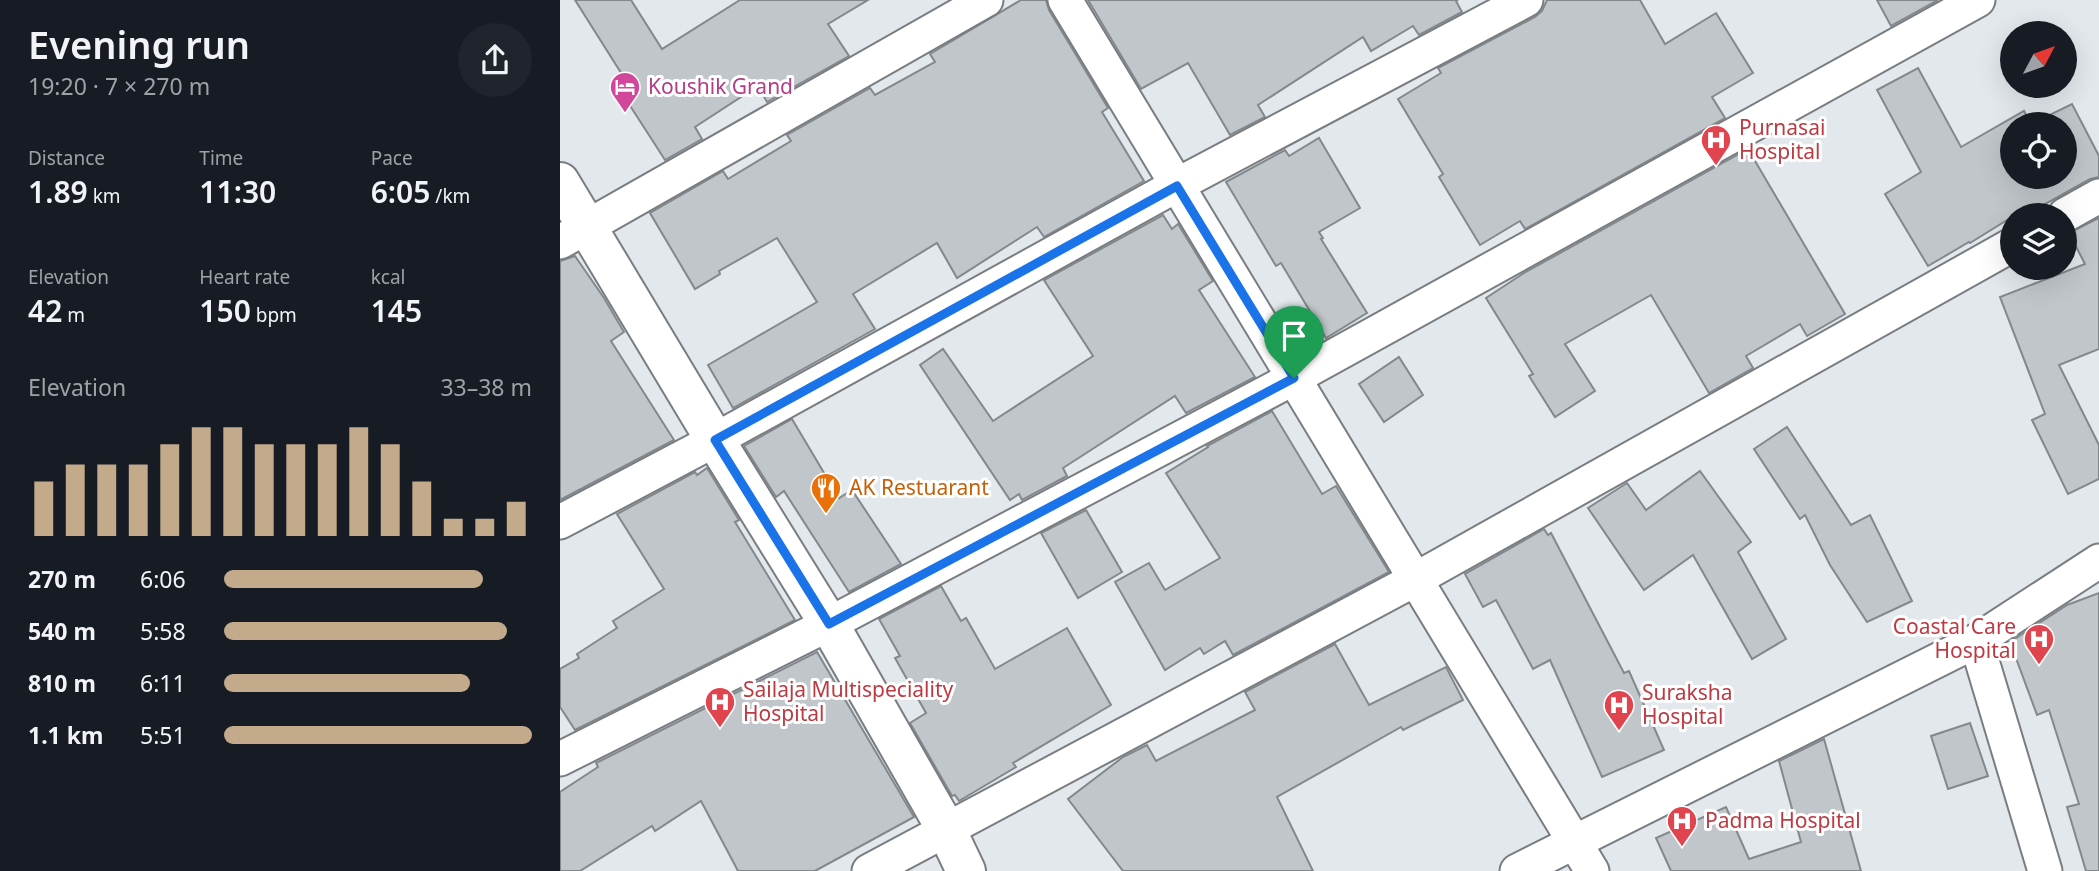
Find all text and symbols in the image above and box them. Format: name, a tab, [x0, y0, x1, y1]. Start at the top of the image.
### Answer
text: Evening run	[28, 18, 250, 70]
north arrow	[2000, 21, 2077, 98]
map controls	[2000, 21, 2077, 280]
button: share	[458, 23, 532, 97]
text: 19:20 · 7 × 270 m	[28, 70, 210, 102]
hotel icon: Koushik Grand	[608, 70, 642, 114]
place label: Koushik Grand	[648, 72, 793, 100]
button: locate	[2000, 112, 2077, 189]
place label: Purnasai Hospital	[1739, 113, 1825, 165]
hospital icon: Purnasai Hospital	[1699, 123, 1733, 167]
text: Distance	[28, 145, 105, 171]
text: Time	[199, 145, 243, 171]
text: Pace	[371, 145, 413, 171]
text: 1.89	[28, 171, 88, 212]
text: 11:30	[199, 171, 276, 212]
text: 6:05	[371, 171, 430, 212]
text: km	[88, 183, 121, 209]
text: /km	[430, 183, 470, 209]
button: layers	[2000, 203, 2077, 280]
text: Elevation	[28, 264, 109, 290]
text: Heart rate	[199, 264, 290, 290]
text: kcal	[371, 264, 405, 290]
text: 42	[28, 290, 62, 331]
text: 150	[199, 290, 251, 331]
text: 145	[371, 290, 422, 331]
text: m	[62, 302, 85, 328]
text: bpm	[251, 302, 297, 328]
pin	[1264, 306, 1324, 378]
icon: arrive	[1275, 317, 1313, 355]
text: Elevation	[28, 371, 126, 403]
text: 33–38 m	[440, 371, 532, 403]
restaurant icon: AK Restuarant	[809, 471, 843, 515]
place label: AK Restuarant	[849, 473, 989, 501]
text: 270 m	[28, 563, 96, 595]
text: 6:06	[140, 563, 186, 595]
place label: Coastal Care Hospital	[1893, 612, 2016, 664]
text: 540 m	[28, 615, 96, 647]
text: 5:58	[140, 615, 186, 647]
hospital icon: Coastal Care Hospital	[2022, 622, 2056, 666]
text: 810 m	[28, 667, 96, 699]
text: 6:11	[140, 667, 186, 699]
place label: Sailaja Multispeciality Hospital	[743, 675, 954, 727]
place label: Suraksha Hospital	[1642, 678, 1733, 730]
hospital icon: Sailaja Multispeciality Hospital	[703, 685, 737, 729]
hospital icon: Suraksha Hospital	[1602, 688, 1636, 732]
text: 1.1 km	[28, 719, 103, 751]
text: 5:51	[140, 719, 186, 751]
hospital icon: Padma Hospital	[1665, 804, 1699, 848]
place label: Padma Hospital	[1705, 806, 1861, 834]

